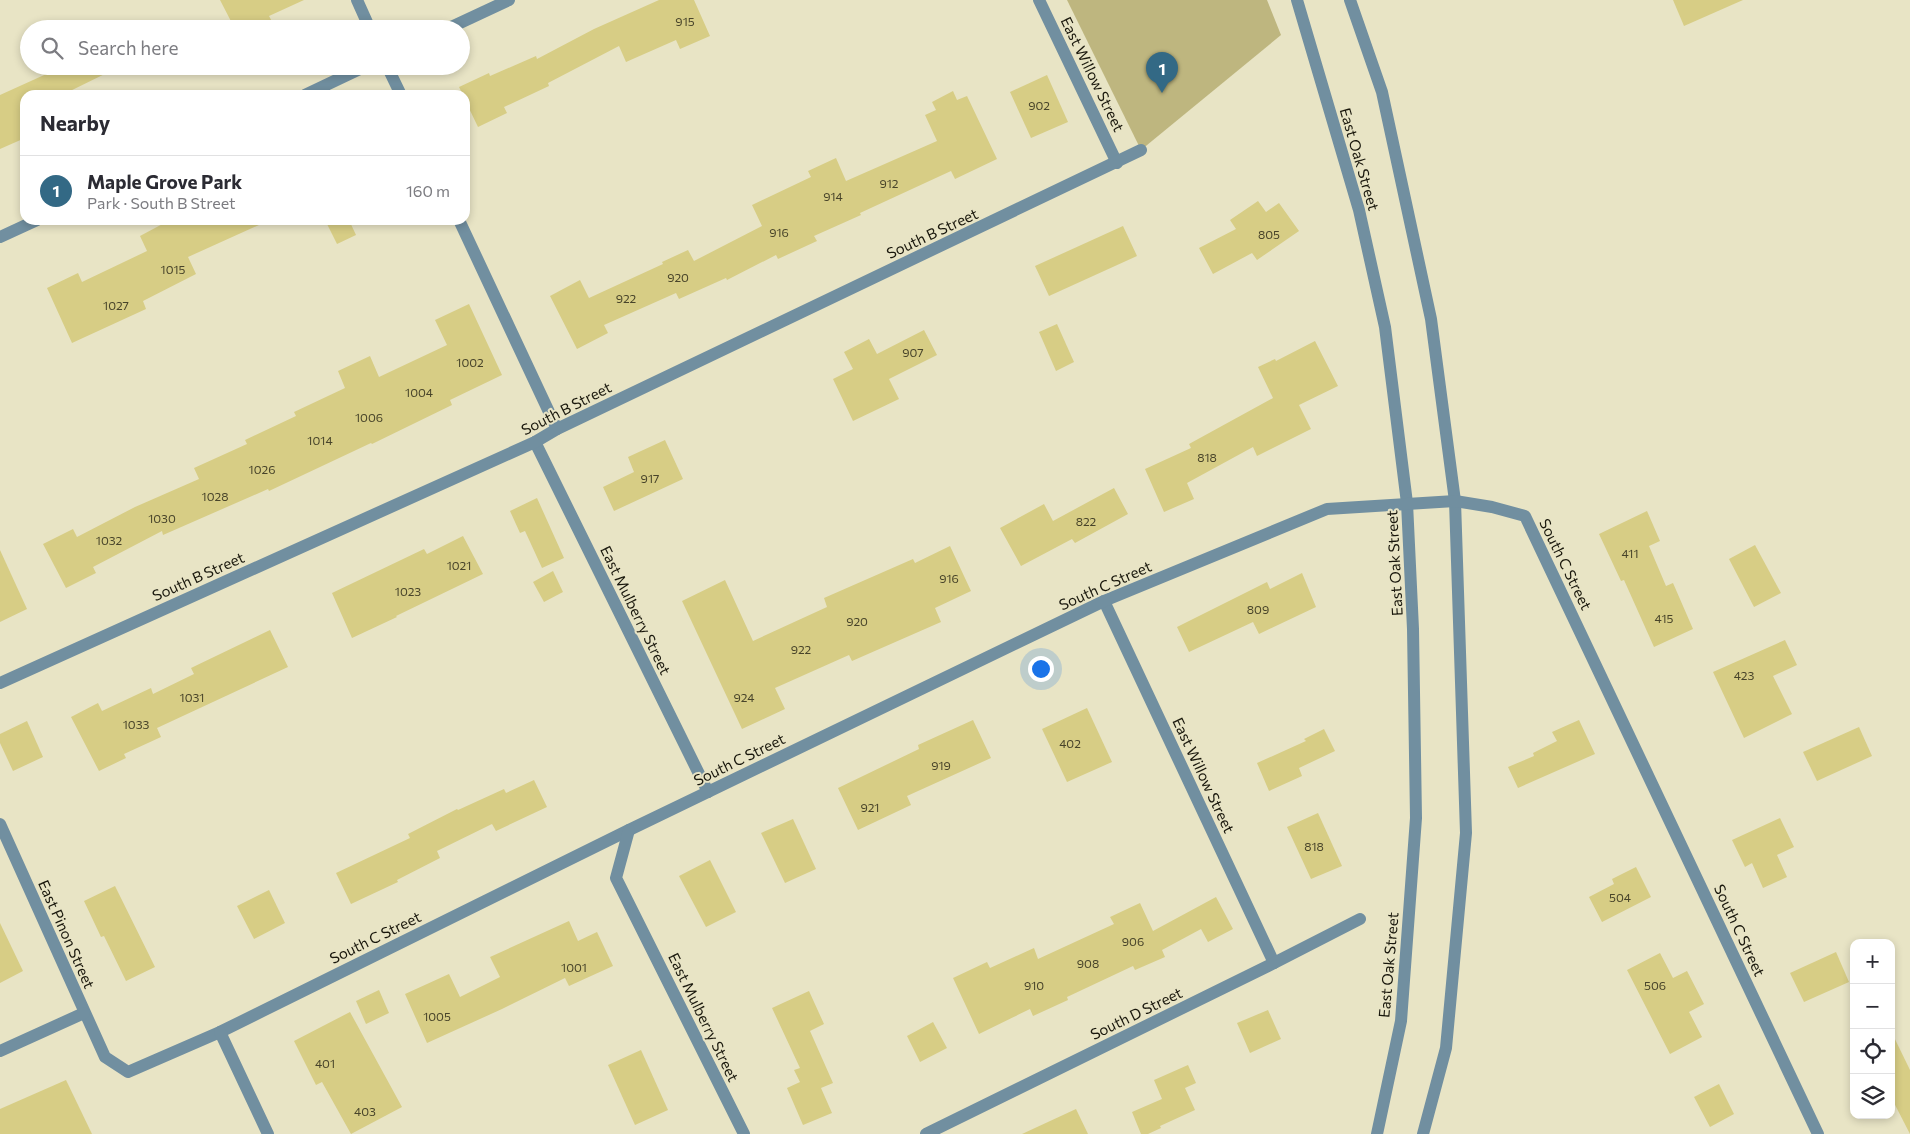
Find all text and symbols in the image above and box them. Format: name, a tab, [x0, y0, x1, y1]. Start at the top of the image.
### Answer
house number: 915	[675, 14, 695, 28]
street label: East Willow Street	[1057, 14, 1129, 134]
search box	[20, 20, 470, 75]
icon: search	[38, 34, 66, 62]
text: Search here	[78, 36, 178, 59]
pin: 1	[1146, 52, 1178, 93]
house number: 902	[1028, 98, 1050, 112]
street label: East Oak Street	[1337, 106, 1383, 212]
text: Nearby	[40, 110, 110, 135]
text: Maple Grove Park	[87, 170, 242, 193]
house number: 912	[879, 176, 899, 190]
text: 1	[52, 181, 60, 200]
text: 160 m	[406, 181, 450, 200]
house number: 914	[823, 189, 843, 203]
text: Park · South B Street	[87, 193, 236, 212]
street label: South B Street	[883, 204, 981, 262]
house number: 916	[769, 225, 789, 239]
house number: 805	[1258, 227, 1280, 241]
house number: 1015	[161, 262, 186, 276]
house number: 920	[667, 270, 689, 284]
house number: 922	[616, 291, 637, 305]
house number: 1027	[103, 298, 129, 312]
house number: 907	[902, 345, 924, 359]
house number: 1002	[456, 355, 484, 369]
street label: South B Street	[518, 378, 614, 438]
house number: 1004	[405, 385, 433, 399]
house number: 1006	[355, 410, 383, 424]
house number: 1014	[307, 433, 333, 447]
house number: 818	[1197, 450, 1217, 464]
house number: 1026	[249, 462, 275, 476]
house number: 917	[641, 471, 659, 485]
house number: 1028	[202, 489, 228, 503]
street label: East Oak Street	[1382, 510, 1406, 616]
house number: 1030	[148, 511, 176, 525]
house number: 822	[1076, 514, 1097, 528]
street label: South C Street	[1536, 515, 1596, 613]
house number: 1032	[96, 533, 123, 547]
street label: East Mulberry Street	[597, 543, 675, 677]
house number: 411	[1621, 546, 1639, 560]
street label: South B Street	[149, 548, 247, 604]
street label: South C Street	[1056, 557, 1154, 613]
house number: 1021	[447, 558, 471, 572]
house number: 916	[939, 571, 959, 585]
house number: 1023	[395, 584, 421, 598]
house number: 809	[1247, 602, 1269, 616]
house number: 415	[1655, 611, 1674, 625]
house number: 920	[846, 614, 868, 628]
house number: 922	[791, 642, 812, 656]
your location	[1028, 656, 1054, 682]
house number: 423	[1734, 668, 1754, 682]
house number: 1031	[180, 690, 204, 704]
house number: 924	[734, 690, 754, 704]
street label: East Willow Street	[1169, 714, 1239, 836]
house number: 1033	[123, 717, 149, 731]
street label: South C Street	[690, 729, 788, 789]
house number: 402	[1059, 736, 1081, 750]
house number: 919	[931, 758, 951, 772]
house number: 921	[860, 800, 880, 814]
house number: 818	[1304, 839, 1324, 853]
street label: East Pinon Street	[35, 877, 99, 991]
street label: South C Street	[1711, 881, 1769, 979]
house number: 504	[1609, 890, 1631, 904]
street label: South C Street	[326, 907, 424, 967]
street label: East Oak Street	[1374, 911, 1402, 1019]
house number: 906	[1122, 934, 1144, 948]
map controls	[1850, 939, 1895, 1119]
button: +	[1850, 939, 1895, 984]
street label: East Mulberry Street	[665, 950, 743, 1084]
house number: 908	[1077, 956, 1099, 970]
house number: 1001	[561, 960, 587, 974]
house number: 910	[1024, 978, 1044, 992]
house number: 506	[1644, 978, 1666, 992]
street label: South D Street	[1087, 983, 1185, 1043]
button: −	[1850, 984, 1895, 1029]
house number: 1005	[423, 1009, 451, 1023]
button: locate	[1850, 1029, 1895, 1074]
house number: 401	[315, 1056, 335, 1070]
button: layers	[1850, 1074, 1895, 1119]
house number: 403	[354, 1104, 376, 1118]

